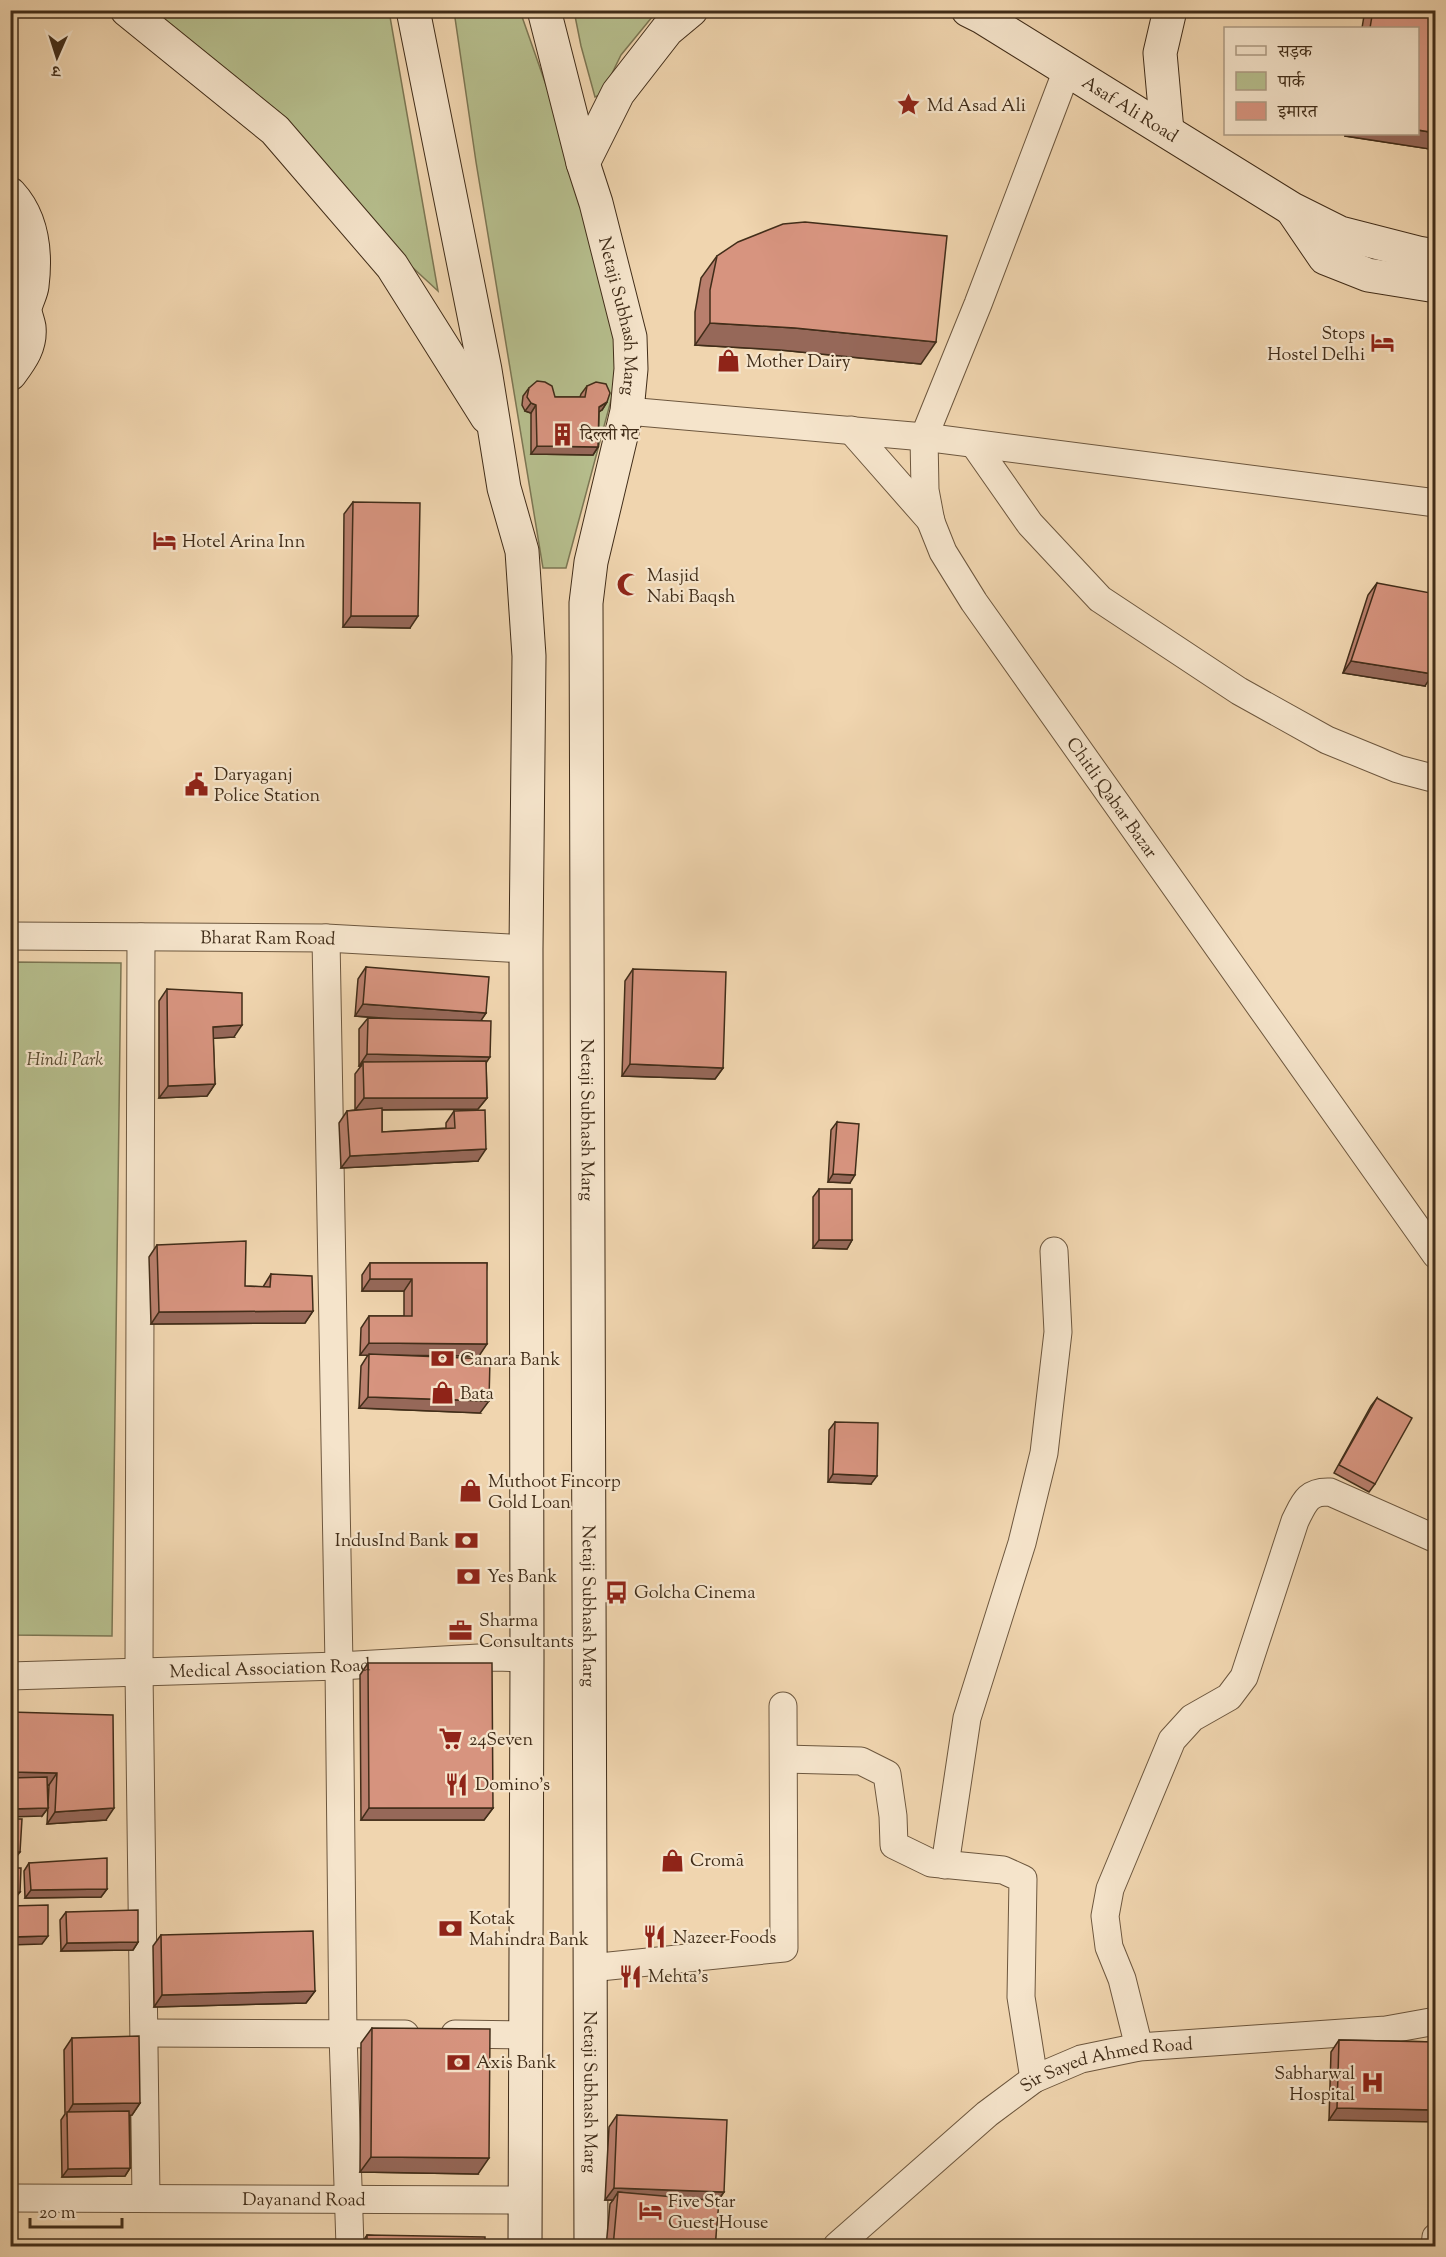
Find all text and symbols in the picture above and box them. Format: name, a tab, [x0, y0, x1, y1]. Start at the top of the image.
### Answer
north arrow	[27, 27, 87, 87]
legend	[1224, 27, 1419, 135]
text: सड़क	[1277, 40, 1313, 66]
text: उ	[50, 58, 62, 81]
text: पार्क	[1277, 70, 1306, 96]
street label: Asaf Ali Road	[1076, 71, 1182, 150]
place icon: Md Asad Ali	[896, 92, 922, 118]
place label: Md Asad Ali	[927, 94, 1026, 120]
text: इमारत	[1277, 100, 1318, 126]
street label: Netaji Subhash Marg	[590, 234, 642, 397]
place label: Stops Hostel Delhi	[1267, 322, 1365, 369]
hotel icon: Stops Hostel Delhi	[1370, 330, 1396, 356]
shop icon: Mother Dairy	[715, 348, 741, 374]
place label: Mother Dairy	[746, 350, 851, 376]
building icon: दिल्ली गेट	[549, 421, 575, 447]
place label: दिल्ली गेट	[579, 423, 640, 449]
hotel icon: Hotel Arina Inn	[151, 528, 177, 554]
place label: Hotel Arina Inn	[182, 530, 306, 556]
place label: Masjid Nabi Baqsh	[647, 564, 736, 611]
mosque icon: Masjid Nabi Baqsh	[616, 572, 642, 598]
street label: Chitli Qabar Bazar	[1059, 733, 1163, 865]
place label: Daryaganj Police Station	[214, 763, 321, 810]
public building icon: Daryaganj Police Station	[183, 771, 209, 797]
street label: Bharat Ram Road	[200, 926, 336, 954]
street label: Netaji Subhash Marg	[572, 1039, 599, 1201]
park label: Hindi Park	[27, 1048, 103, 1074]
bank icon: Canara Bank	[429, 1346, 455, 1372]
place label: Canara Bank	[460, 1348, 560, 1374]
shop icon: Bata	[429, 1380, 455, 1406]
place label: Bata	[460, 1382, 494, 1408]
place label: Muthoot Fincorp Gold Loan	[488, 1470, 621, 1517]
shop icon: Muthoot Fincorp Gold Loan	[457, 1478, 483, 1504]
street label: Netaji Subhash Marg	[574, 1525, 600, 1687]
bank icon: IndusInd Bank	[454, 1527, 480, 1553]
place label: IndusInd Bank	[335, 1529, 449, 1555]
bank icon: Yes Bank	[456, 1563, 482, 1589]
place label: Yes Bank	[487, 1565, 558, 1591]
bus stop icon: Golcha Cinema	[603, 1579, 629, 1605]
place label: Golcha Cinema	[634, 1581, 755, 1607]
place label: Sharma Consultants	[479, 1609, 574, 1656]
office icon: Sharma Consultants	[448, 1617, 474, 1643]
street label: Medical Association Road	[169, 1653, 371, 1686]
supermarket icon: 24Seven	[438, 1726, 464, 1752]
place label: 24Seven	[469, 1728, 533, 1754]
restaurant icon: Domino's	[444, 1771, 470, 1797]
place label: Domino's	[475, 1773, 550, 1799]
shop icon: Cromā	[659, 1847, 685, 1873]
place label: Cromā	[690, 1849, 744, 1875]
place label: Kotak Mahindra Bank	[469, 1907, 589, 1954]
bank icon: Kotak Mahindra Bank	[438, 1915, 464, 1941]
restaurant icon: Nazeer Foods	[642, 1924, 668, 1950]
place label: Nazeer Foods	[673, 1926, 776, 1952]
restaurant icon: Mehta's	[617, 1963, 643, 1989]
place label: Mehta's	[648, 1965, 708, 1991]
street label: Netaji Subhash Marg	[575, 2011, 602, 2173]
street label: Sir Sayed Ahmed Road	[1015, 2032, 1194, 2100]
bank icon: Axis Bank	[445, 2049, 471, 2075]
place label: Axis Bank	[476, 2051, 557, 2077]
place label: Sabharwal Hospital	[1274, 2062, 1355, 2109]
hospital icon: Sabharwal Hospital	[1360, 2070, 1386, 2096]
street label: Dayanand Road	[242, 2188, 366, 2214]
place label: Five Star Guest House	[668, 2190, 768, 2237]
scale bar	[30, 2191, 122, 2229]
hotel icon: Five Star Guest House	[637, 2198, 663, 2224]
text: 20 m	[39, 2201, 76, 2227]

